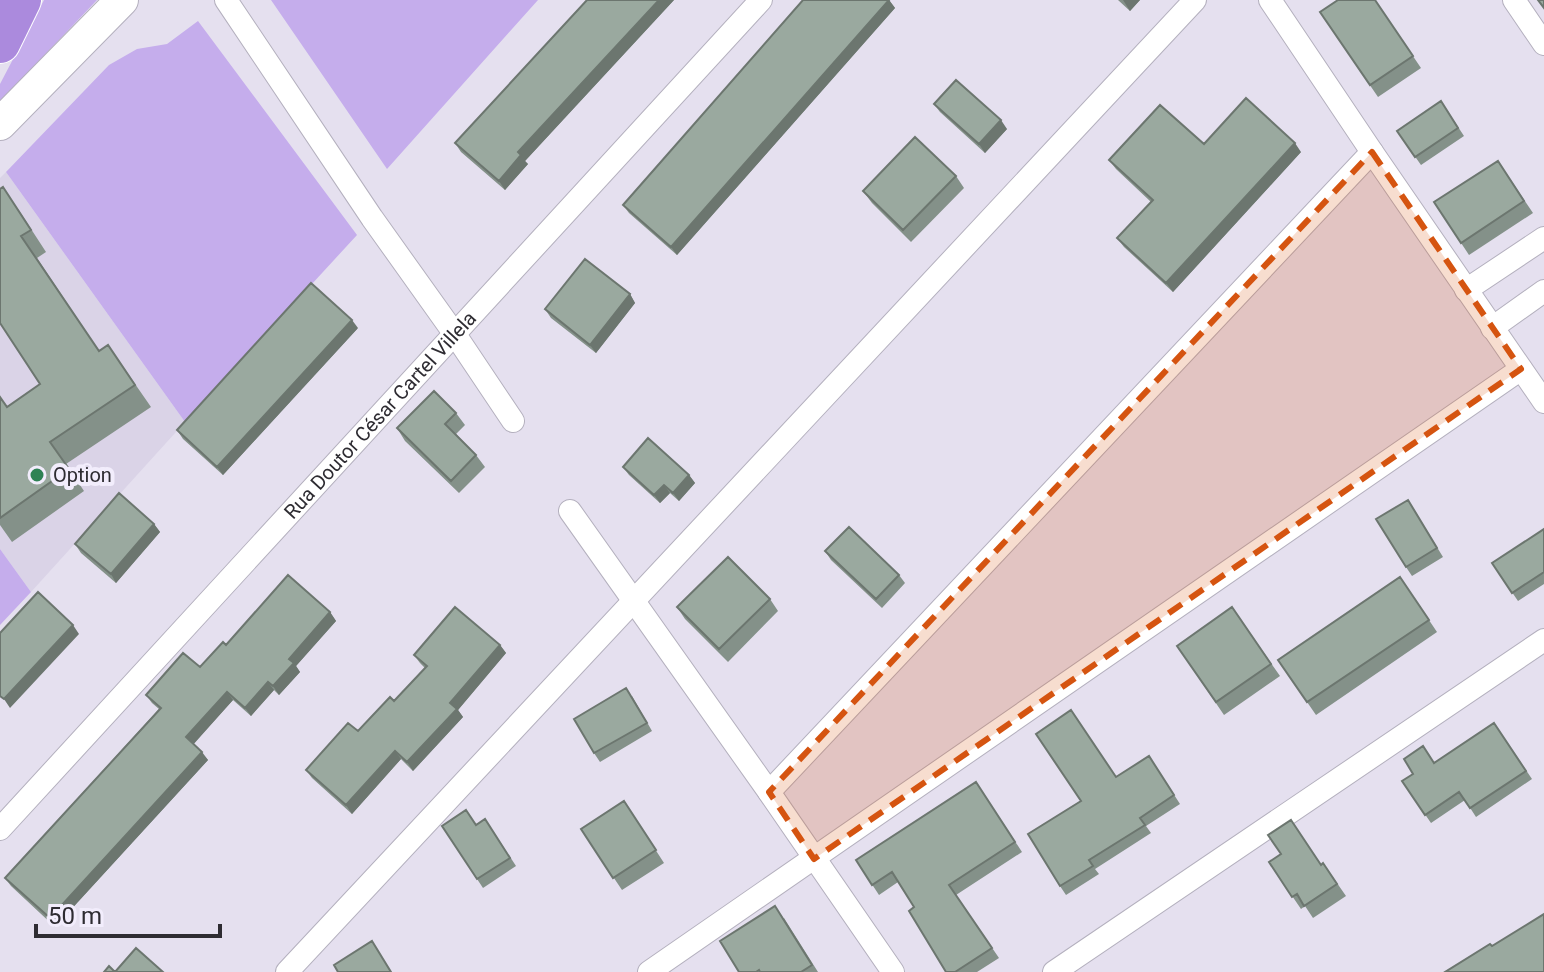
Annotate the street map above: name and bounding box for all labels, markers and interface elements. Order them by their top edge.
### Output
street label: Rua Doutor César Cartel Villela [279,306,481,524]
place label: Option [53,463,112,487]
marker: Option [28,466,46,484]
scale bar [36,888,220,938]
text: 50 m [48,902,102,930]

